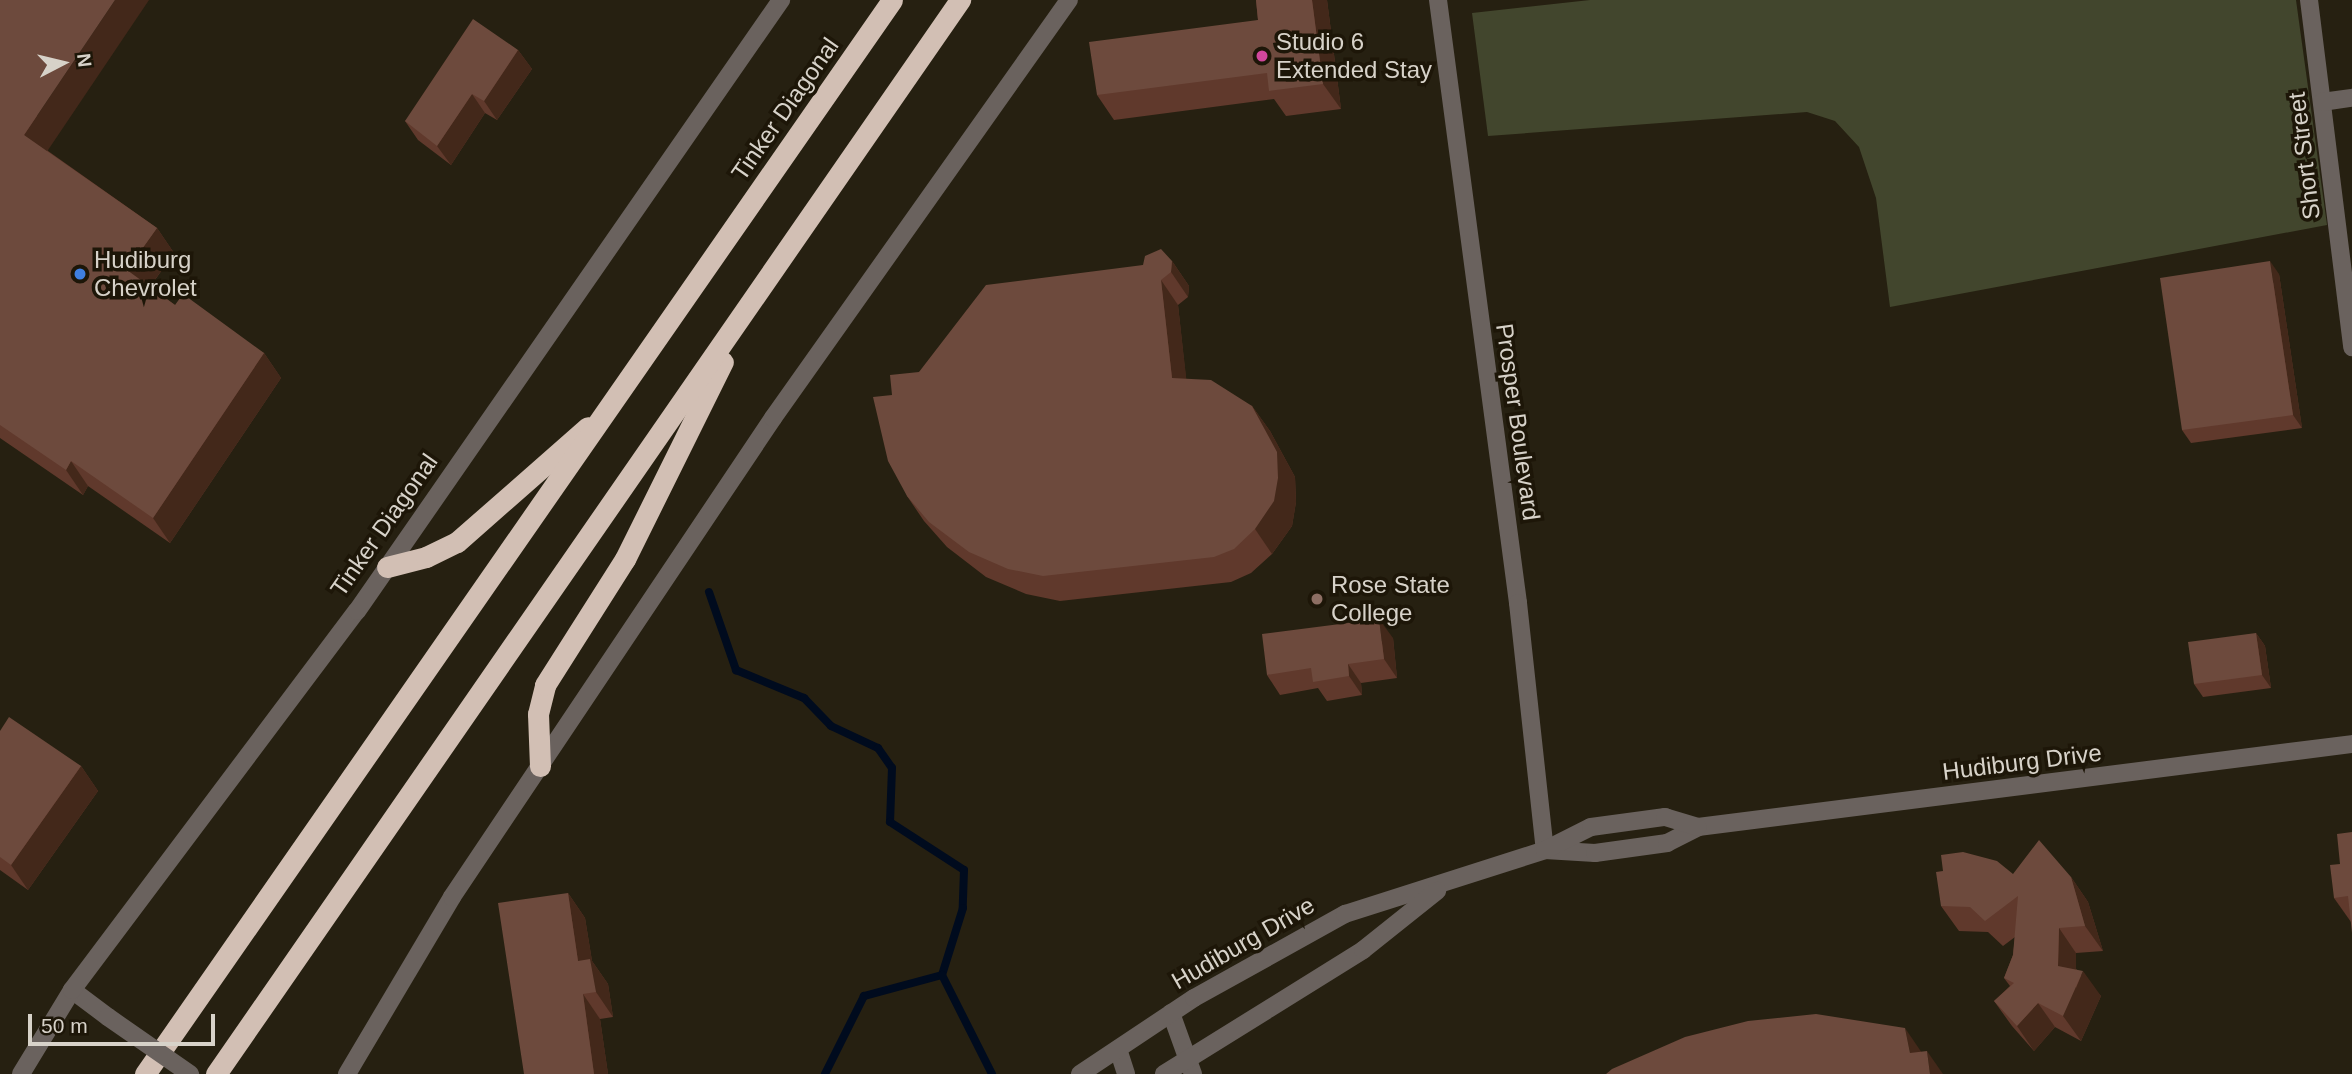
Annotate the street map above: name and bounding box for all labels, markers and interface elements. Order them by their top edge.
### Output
north arrow [28,28,98,98]
place label: Studio 6 Extended Stay [1276,28,1432,84]
street label: Tinker Diagonal [725,32,845,186]
marker: Studio 6 Extended Stay [1254,48,1270,64]
text: N [73,52,96,68]
street label: Short Street [2282,91,2326,221]
place label: Hudiburg Chevrolet [94,246,197,302]
marker: Hudiburg Chevrolet [72,266,88,282]
street label: Prosper Boulevard [1490,322,1546,522]
street label: Tinker Diagonal [324,448,444,602]
place label: Rose State College [1331,571,1450,627]
marker: Rose State College [1309,591,1325,607]
street label: Hudiburg Drive [1941,738,2103,786]
street label: Hudiburg Drive [1166,891,1320,995]
scale bar [32,1000,219,1044]
text: 50 m [41,1014,88,1037]

